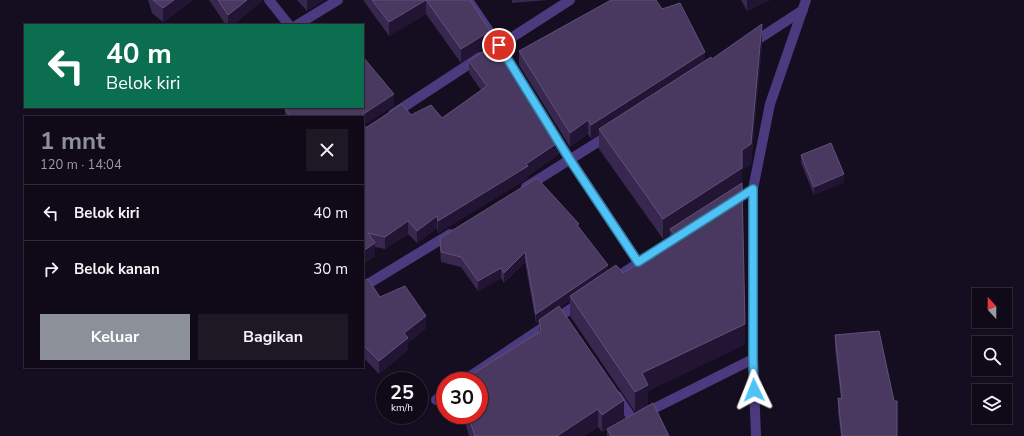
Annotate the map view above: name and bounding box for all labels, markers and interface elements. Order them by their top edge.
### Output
pin [482,28,516,62]
icon: arrive [488,34,510,56]
text: 40 m [106,35,172,73]
icon: left [40,40,92,92]
text: Belok kiri [106,71,180,95]
text: 1 mnt [40,125,105,157]
button: close [306,129,348,171]
text: 120 m · 14:04 [40,156,122,174]
icon: left [40,202,62,224]
text: Belok kiri [74,203,139,223]
text: 40 m [313,203,348,223]
icon: right [40,258,62,280]
text: Belok kanan [74,259,160,279]
text: 30 m [313,259,348,279]
north arrow [972,288,1012,328]
map controls [972,288,1012,424]
button: Keluar [40,314,190,360]
button: Bagikan [198,314,348,360]
button: search [972,336,1012,376]
position arrow [733,369,775,411]
speed limit sign: 30 [436,372,488,424]
text: 25 [390,379,414,406]
button: layers [972,384,1012,424]
text: km/h [391,401,413,415]

